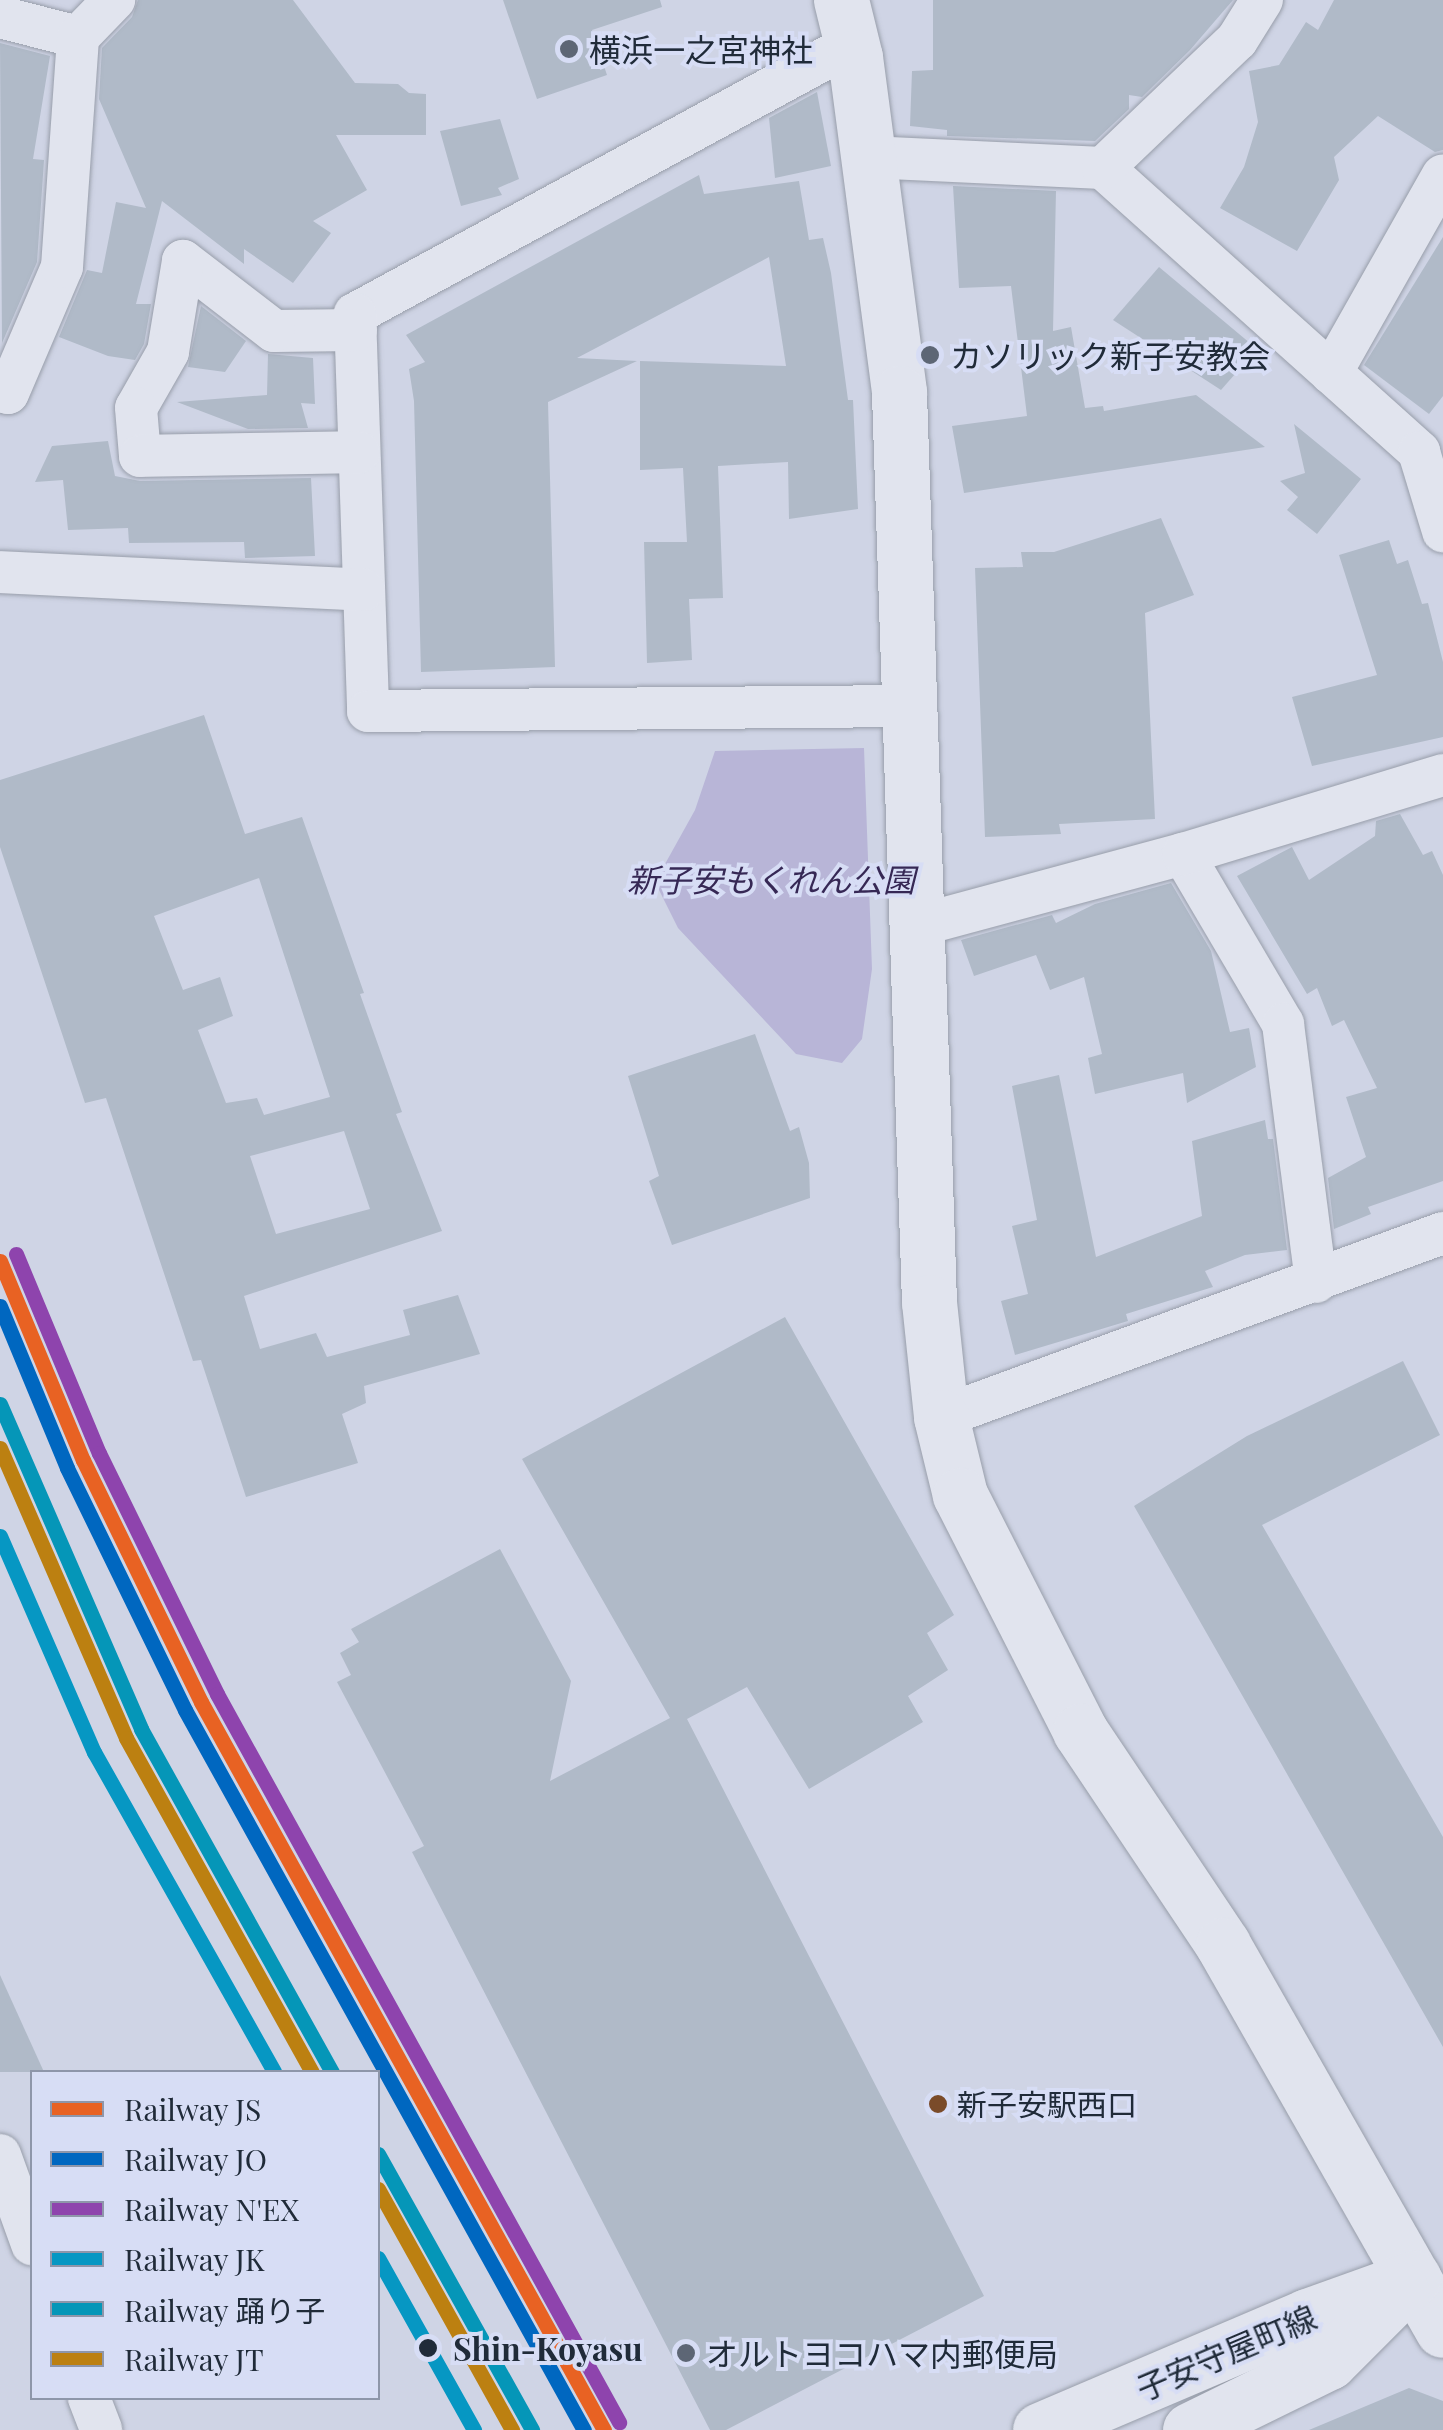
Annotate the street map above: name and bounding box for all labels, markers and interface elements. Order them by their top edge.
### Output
place label: 横浜一之宮神社 [589,30,813,68]
marker: 横浜一之宮神社 [558,38,580,60]
place label: カソリック新子安教会 [950,336,1270,374]
marker: カソリック新子安教会 [919,344,941,366]
park label: 新子安もくれん公園 [627,860,915,898]
legend [30,2070,380,2400]
place label: 新子安駅西口 [957,2086,1137,2122]
text: Railway JS [124,2089,261,2129]
marker: 新子安駅西口 [928,2094,948,2114]
text: Railway JO [124,2139,267,2179]
text: Railway N'EX [124,2189,299,2229]
text: Railway JK [124,2239,265,2279]
text: Railway 踊り子 [124,2290,325,2330]
street label: 子安守屋町線 [1130,2297,1322,2407]
place label: Shin-Koyasu [453,2329,643,2367]
marker: Shin-Koyasu [412,2332,444,2364]
place label: オルトヨコハマ内郵便局 [706,2334,1058,2372]
text: Railway JT [124,2339,264,2379]
marker: オルトヨコハマ内郵便局 [675,2342,697,2364]

